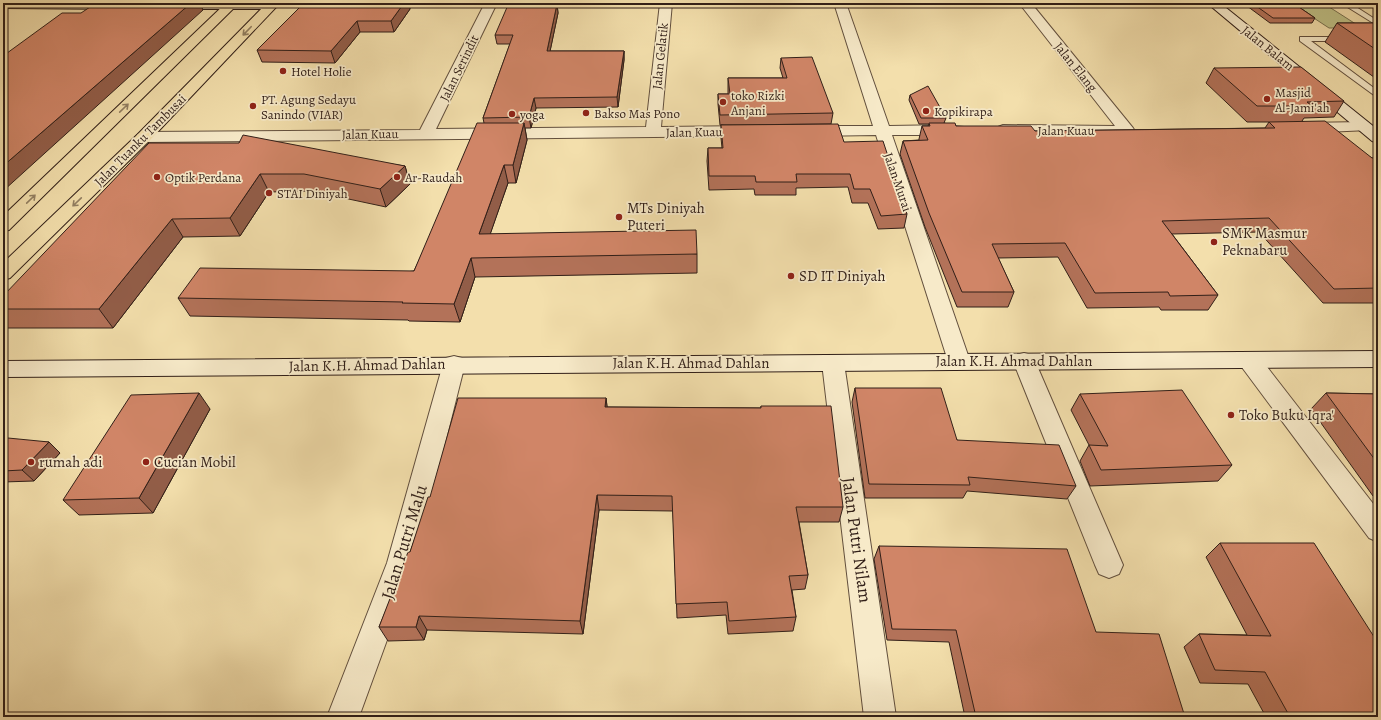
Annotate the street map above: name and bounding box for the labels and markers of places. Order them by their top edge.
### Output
place label: Hotel Holie [291,63,352,80]
marker: Hotel Holie [278,66,288,76]
place label: Masjid Al-Jami'ah [1274,84,1330,116]
place label: toko Rizki Anjani [730,87,785,119]
place label: PT. Agung Sedayu Sanindo (VIAR) [261,91,356,123]
marker: Masjid Al-Jami'ah [1262,94,1272,104]
marker: toko Rizki Anjani [718,97,728,107]
marker: PT. Agung Sedayu Sanindo (VIAR) [248,101,258,111]
place label: Kopikirapa [934,103,993,120]
place label: Bakso Mas Pono [594,105,680,122]
place label: yoga [519,106,544,123]
marker: Kopikirapa [921,106,931,116]
marker: Bakso Mas Pono [581,108,591,118]
marker: yoga [507,109,517,119]
place label: Optik Perdana [165,169,241,186]
place label: Ar-Raudah [404,169,462,186]
marker: Optik Perdana [152,172,162,182]
marker: Ar-Raudah [392,172,402,182]
place label: STAI Diniyah [277,185,348,202]
marker: STAI Diniyah [264,188,274,198]
place label: MTs Diniyah Puteri [627,198,705,235]
marker: MTs Diniyah Puteri [614,212,624,222]
place label: SMK Masmur Peknabaru [1222,223,1307,260]
marker: SMK Masmur Peknabaru [1209,237,1219,247]
place label: SD IT Diniyah [799,266,885,286]
marker: SD IT Diniyah [786,271,796,281]
place label: Toko Buku Iqra' [1239,405,1334,425]
marker: Toko Buku Iqra' [1226,410,1236,420]
place label: rumah adi [39,452,103,472]
place label: Cucian Mobil [154,452,236,472]
marker: rumah adi [26,457,36,467]
marker: Cucian Mobil [141,457,151,467]

